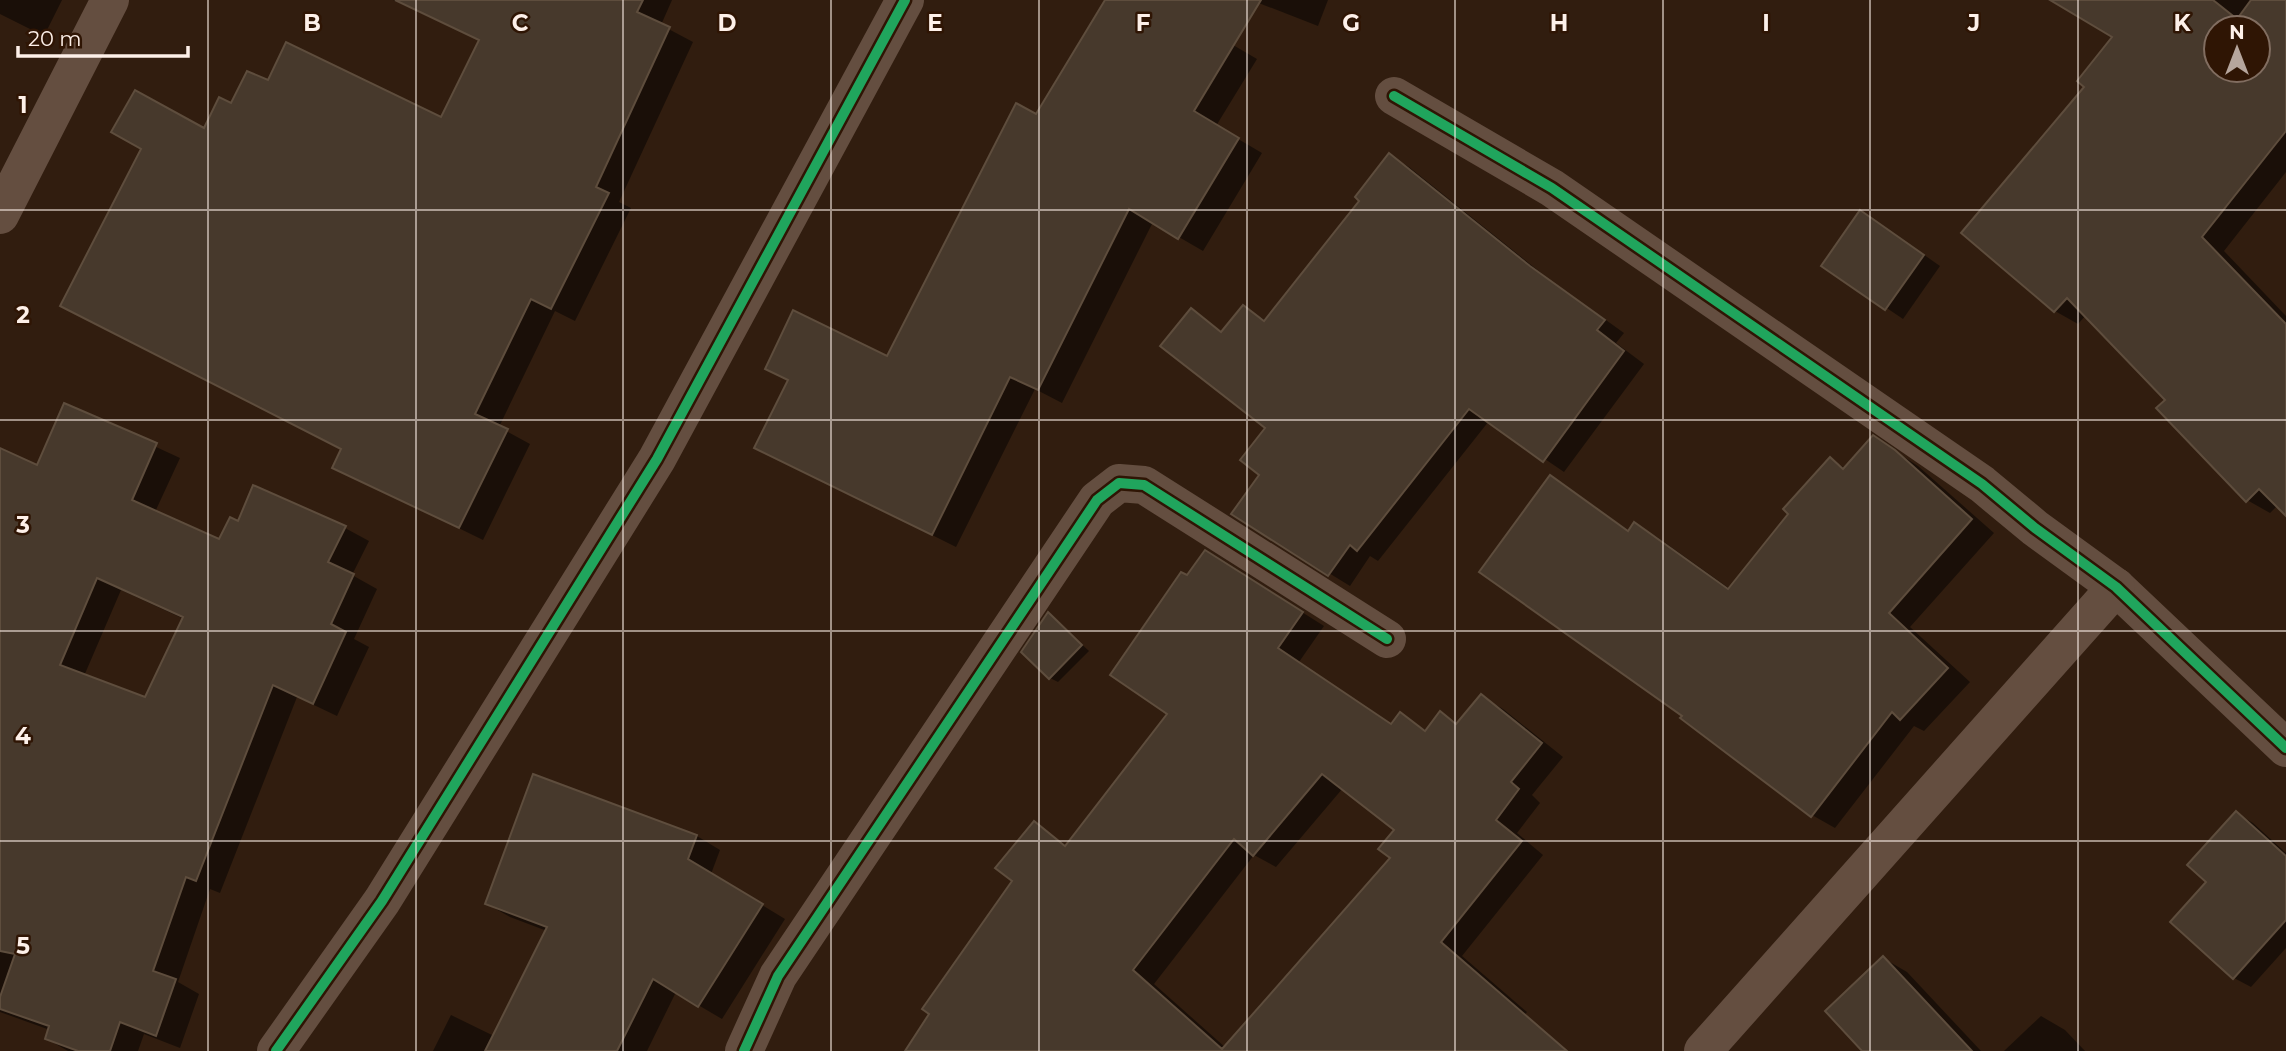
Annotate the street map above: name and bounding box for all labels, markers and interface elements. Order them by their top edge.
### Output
text: B [303,9,321,37]
text: C [512,9,529,37]
text: D [718,9,737,37]
text: E [927,9,943,37]
text: F [1136,9,1151,37]
text: G [1342,9,1360,37]
text: H [1550,9,1568,37]
text: I [1762,9,1770,37]
text: J [1967,9,1980,37]
text: K [2173,9,2191,37]
scale bar [18,14,187,58]
north arrow [2202,14,2272,84]
text: N [2229,21,2245,44]
text: 20 m [28,26,82,51]
text: 1 [18,91,28,119]
text: 2 [16,301,30,329]
text: 3 [15,511,30,539]
text: 4 [15,722,31,750]
text: 5 [16,932,30,960]

